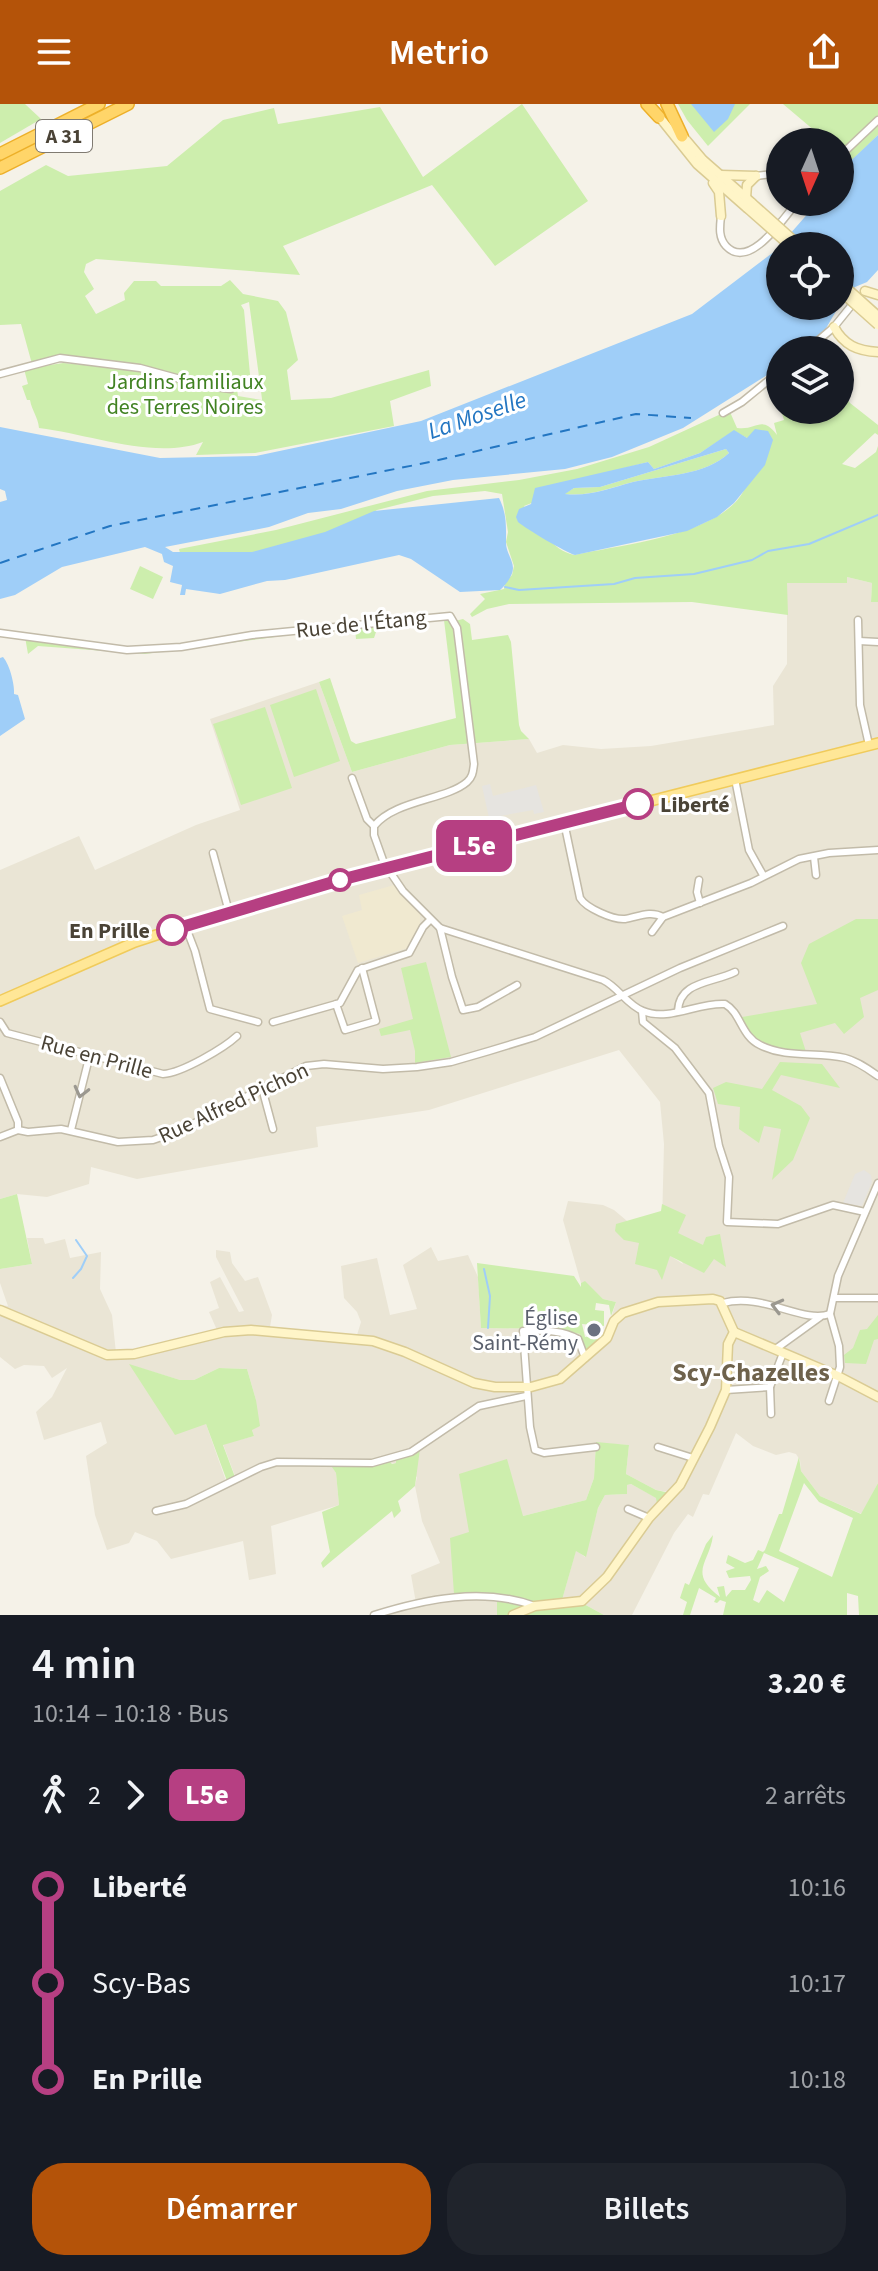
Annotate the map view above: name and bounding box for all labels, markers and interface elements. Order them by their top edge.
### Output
text: Metrio [389,27,489,78]
icon: menu [32,30,76,74]
icon: share [802,30,846,74]
road number: A 31 [36,120,92,152]
north arrow [766,128,854,216]
map controls [766,128,854,424]
button: locate [766,232,854,320]
button: layers [766,336,854,424]
park label: Jardins familiaux des Terres Noires [107,366,264,423]
water label: La Moselle [423,382,531,449]
street label: Rue de l'Étang [294,601,428,647]
marker: Liberté [623,789,653,819]
place label: Liberté [660,789,730,821]
line badge: L5e [428,820,520,872]
text: L5e [452,826,496,866]
unlabelled marker [329,869,351,891]
place label: En Prille [69,915,150,947]
marker: En Prille [157,915,187,945]
street label: Rue en Prille [37,1027,156,1087]
street label: Rue Alfred Pichon [153,1054,314,1152]
one-way arrow [73,1085,90,1098]
one-way arrow [771,1298,785,1315]
place label: Église Saint-Rémy [472,1302,579,1359]
marker: Église Saint-Rémy [585,1321,603,1339]
district label: Scy-Chazelles [672,1354,830,1391]
text: 4 min [32,1633,137,1696]
text: 3.20 € [768,1662,846,1705]
text: 10:14 – 10:18 · Bus [32,1695,228,1732]
icon: walk [32,1773,76,1817]
icon: forward [113,1773,157,1817]
text: L5e [185,1775,229,1815]
text: 2 [88,1777,101,1814]
text: 2 arrêts [765,1777,846,1814]
text: Liberté [92,1866,187,1909]
text: 10:16 [788,1869,846,1906]
text: Scy-Bas [92,1962,191,2005]
text: 10:17 [788,1965,846,2002]
text: En Prille [92,2058,202,2101]
text: 10:18 [788,2061,846,2098]
button: Démarrer [32,2163,431,2255]
button: Billets [447,2163,846,2255]

